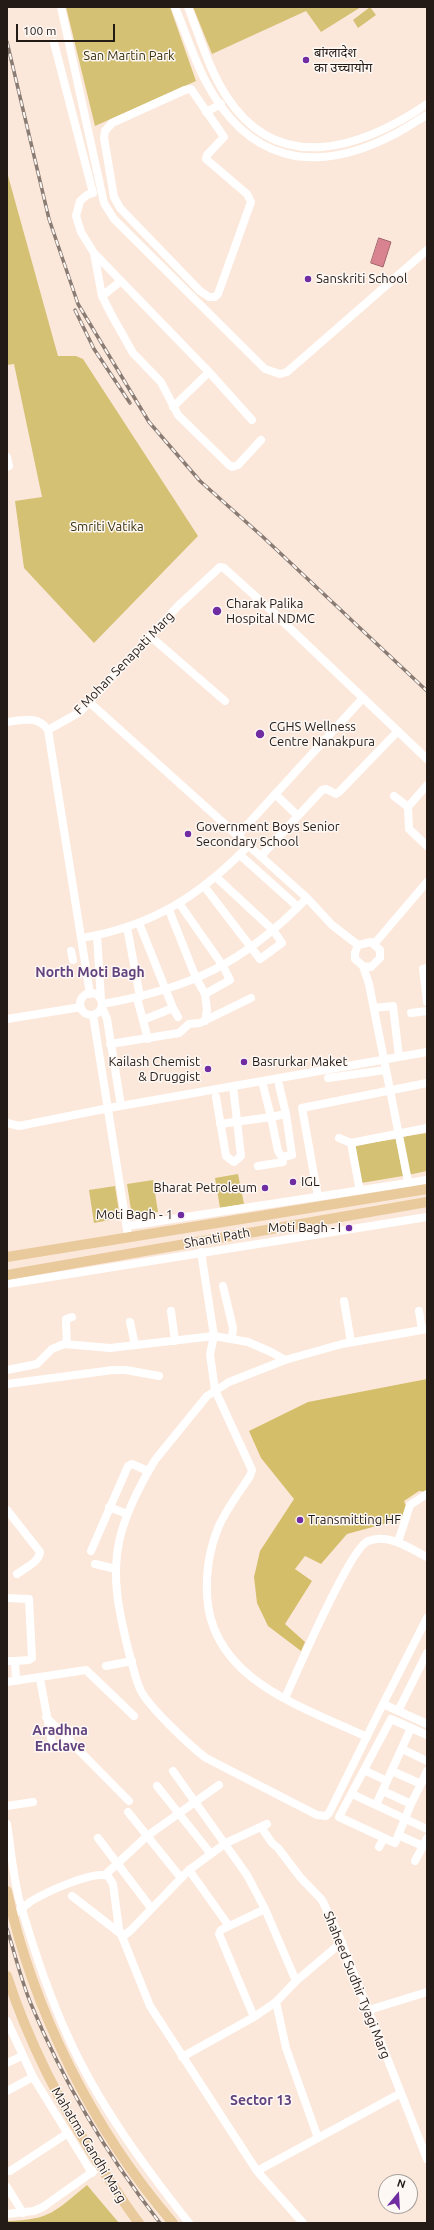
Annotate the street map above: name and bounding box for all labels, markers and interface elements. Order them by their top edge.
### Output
scale bar [18,16,117,42]
text: 100 m [23,24,56,37]
place label: बांग्लादेश का उच्चायोग [314,45,372,76]
park label: San Martin Park [83,48,175,64]
marker: बांग्लादेश का उच्चायोग [301,55,311,65]
place label: Sanskriti School [316,271,407,287]
marker: Sanskriti School [303,274,313,284]
park label: Smriti Vatika [70,519,144,535]
place label: Charak Palika Hospital NDMC [226,596,315,627]
marker: Charak Palika Hospital NDMC [211,605,223,617]
street label: F Mohan Senapati Marg [71,608,177,718]
place label: CGHS Wellness Centre Nanakpura [269,719,375,750]
marker: CGHS Wellness Centre Nanakpura [254,728,266,740]
place label: Government Boys Senior Secondary School [196,819,340,850]
marker: Government Boys Senior Secondary School [183,829,193,839]
district label: North Moti Bagh [35,964,145,980]
place label: Kailash Chemist & Druggist [108,1054,200,1085]
place label: Basrurkar Maket [252,1054,348,1070]
marker: Basrurkar Maket [239,1057,249,1067]
marker: Kailash Chemist & Druggist [203,1064,213,1074]
place label: IGL [301,1174,320,1190]
marker: IGL [288,1177,298,1187]
place label: Bharat Petroleum [153,1180,257,1196]
marker: Bharat Petroleum [260,1183,270,1193]
place label: Moti Bagh - 1 [96,1207,173,1223]
marker: Moti Bagh - 1 [176,1210,186,1220]
place label: Moti Bagh - I [268,1220,341,1236]
marker: Moti Bagh - I [344,1223,354,1233]
street label: Shanti Path [183,1225,251,1251]
place label: Transmitting HF [308,1512,401,1528]
marker: Transmitting HF [295,1515,305,1525]
district label: Aradhna Enclave [32,1722,88,1754]
street label: Shaheed Sudhir Tyagi Marg [320,1909,394,2061]
street label: Mahatma Gandhi Marg [48,2084,130,2206]
district label: Sector 13 [230,2092,292,2108]
north arrow [378,2174,418,2214]
text: N [396,2177,407,2191]

